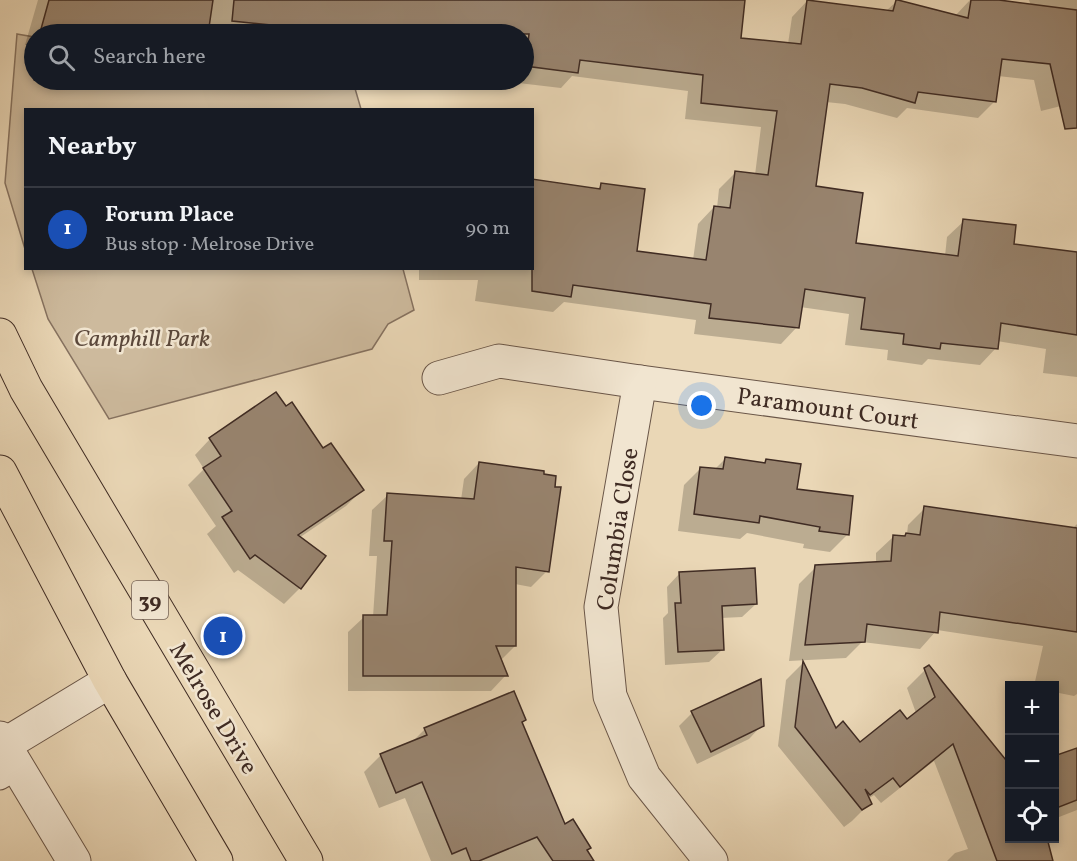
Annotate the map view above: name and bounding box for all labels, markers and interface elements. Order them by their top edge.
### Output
search box [24,24,534,90]
icon: search [45,41,78,74]
text: Search here [93,42,206,73]
text: Nearby [48,129,137,165]
text: Forum Place [105,200,234,231]
text: 1 [63,215,72,243]
text: 90 m [466,215,510,243]
text: Bus stop · Melrose Drive [105,231,314,259]
park label: Camphill Park [74,323,210,357]
street label: Paramount Court [735,380,921,440]
your location [687,391,716,420]
street label: Columbia Close [589,445,649,613]
road number: 39 [132,581,168,619]
pin: 1 [204,614,242,658]
street label: Melrose Drive [160,637,265,781]
map controls [1005,681,1059,843]
button: + [1005,681,1059,735]
button: − [1005,735,1059,789]
button: locate [1005,789,1059,843]

